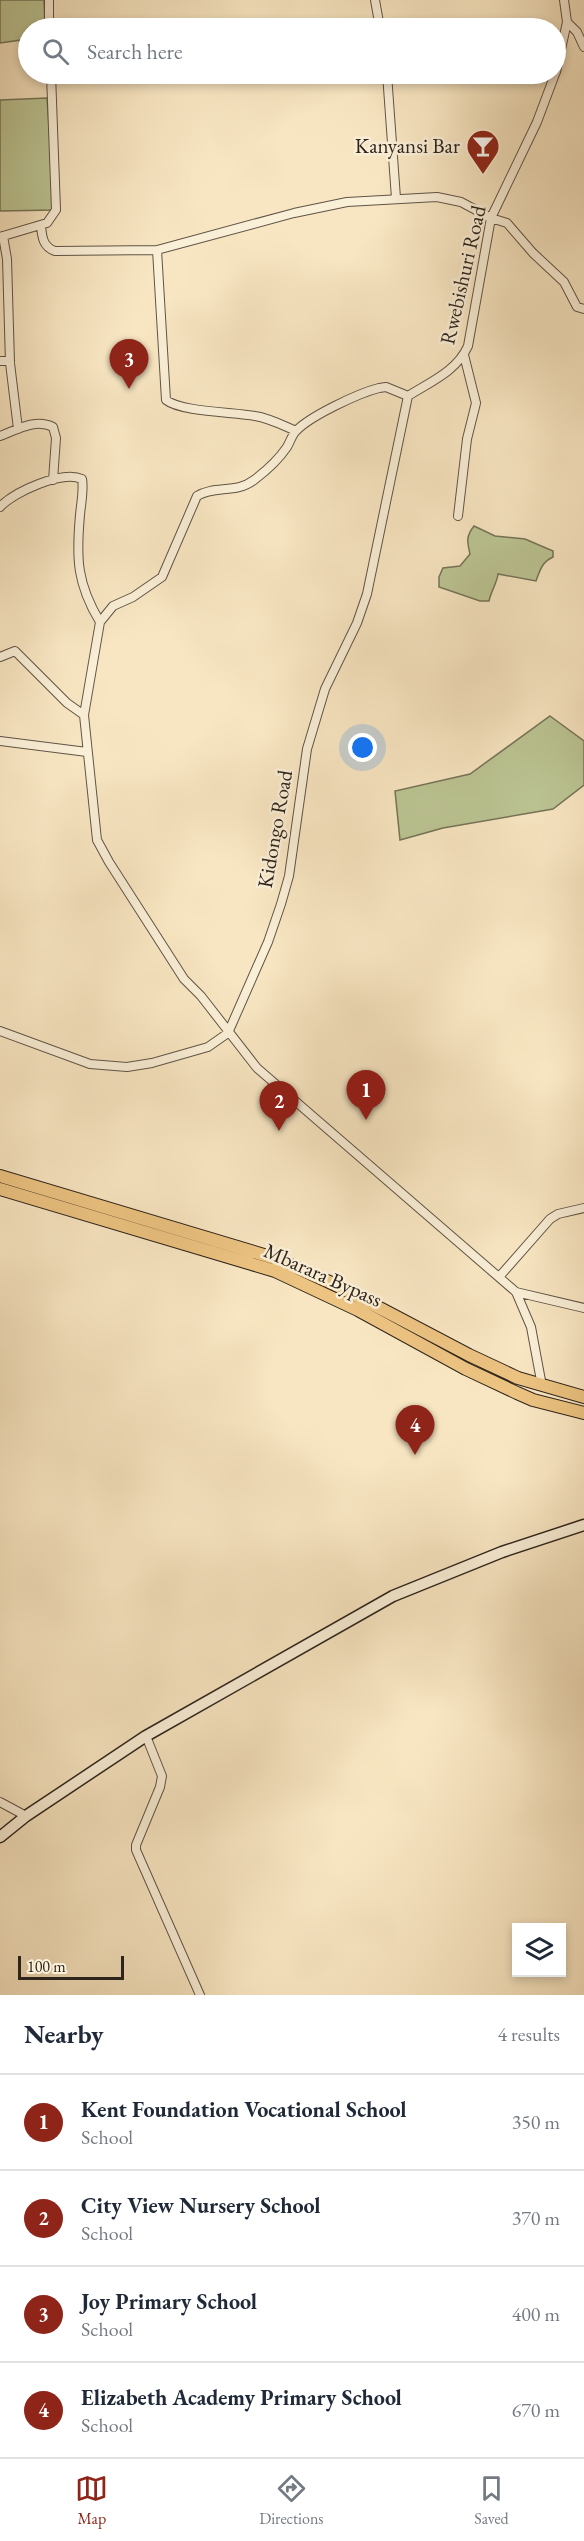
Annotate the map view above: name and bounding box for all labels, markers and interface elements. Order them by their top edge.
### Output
search box [18,18,566,84]
icon: search [39,35,72,68]
text: Search here [87,37,182,66]
bar icon: Kanyansi Bar [465,128,501,175]
place label: Kanyansi Bar [355,132,460,159]
street label: Rwebishuri Road [433,202,492,347]
pin: 3 [110,340,148,389]
your location [348,733,377,762]
street label: Kidongo Road [251,767,298,890]
pin: 1 [346,1070,386,1120]
pin: 2 [260,1082,298,1131]
street label: Mbarara Bypass [260,1236,387,1313]
pin: 4 [396,1406,434,1455]
map controls [512,1923,566,1977]
button: layers [512,1923,566,1977]
scale bar [18,1953,124,1980]
text: 100 m [27,1956,66,1977]
text: Nearby [24,2017,104,2051]
text: 4 results [497,2021,560,2047]
text: Kent Foundation Vocational School [81,2095,406,2124]
text: 1 [38,2109,49,2135]
text: 350 m [512,2109,560,2135]
text: School [81,2124,133,2150]
text: City View Nursery School [81,2191,321,2220]
text: 2 [38,2205,49,2231]
text: 370 m [512,2205,560,2231]
text: School [81,2220,133,2246]
text: Joy Primary School [81,2287,257,2316]
text: 3 [38,2301,49,2327]
text: 400 m [512,2301,560,2327]
text: School [81,2316,133,2342]
text: Elizabeth Academy Primary School [81,2383,402,2412]
text: 4 [38,2397,49,2423]
text: 670 m [512,2397,560,2423]
text: School [81,2412,133,2438]
tab: Map [75,2472,108,2529]
tab: Directions [259,2472,324,2529]
tab: Saved [474,2472,509,2529]

